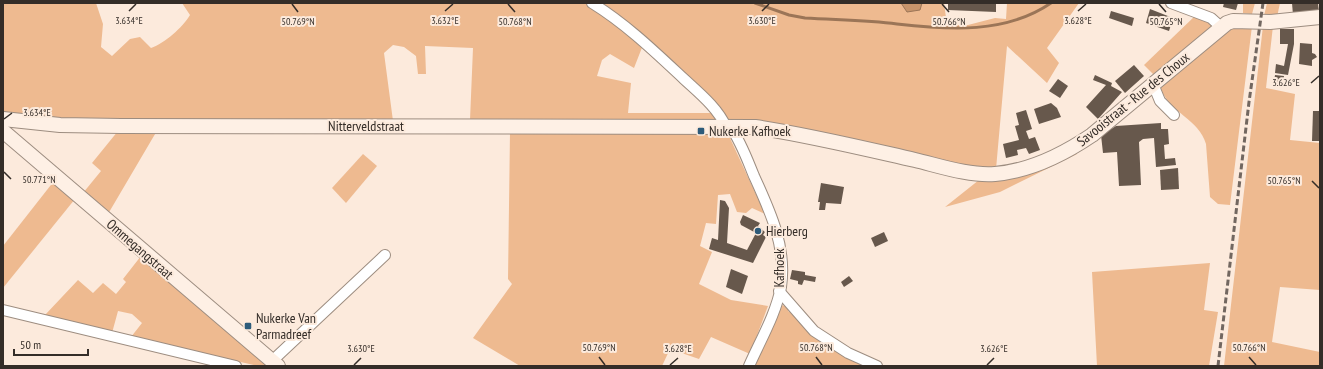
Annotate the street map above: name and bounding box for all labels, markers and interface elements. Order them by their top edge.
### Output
text: 3.634°E [115,14,143,27]
text: 3.632°E [431,14,459,27]
text: 3.630°E [748,14,776,27]
text: 3.628°E [1064,14,1092,27]
text: 50.769°N [281,15,315,28]
text: 50.768°N [498,15,532,28]
text: 50.766°N [932,15,966,28]
text: 50.765°N [1149,15,1183,28]
street label: Savooistraat - Rue des Choux [1073,48,1193,150]
text: 3.626°E [1272,76,1300,89]
text: 3.634°E [23,106,51,119]
street label: Nitterveldstraat [328,117,404,135]
place label: Nukerke Kafhoek [709,122,791,140]
marker: Nukerke Kafhoek [696,126,706,136]
text: 50.771°N [22,173,56,186]
text: 50.765°N [1267,174,1301,187]
street label: Ommegangstraat [103,215,177,283]
place label: Hierberg [766,222,808,240]
marker: Hierberg [753,226,763,236]
street label: Kafhoek [770,248,788,288]
place label: Nukerke Van Parmadreef [256,309,316,343]
marker: Nukerke Van Parmadreef [243,321,253,331]
scale bar [14,331,88,357]
text: 50 m [20,337,41,352]
text: 50.769°N [582,341,616,354]
text: 50.768°N [799,341,833,354]
text: 50.766°N [1232,341,1266,354]
text: 3.630°E [347,342,375,355]
text: 3.628°E [664,342,692,355]
text: 3.626°E [980,342,1008,355]

